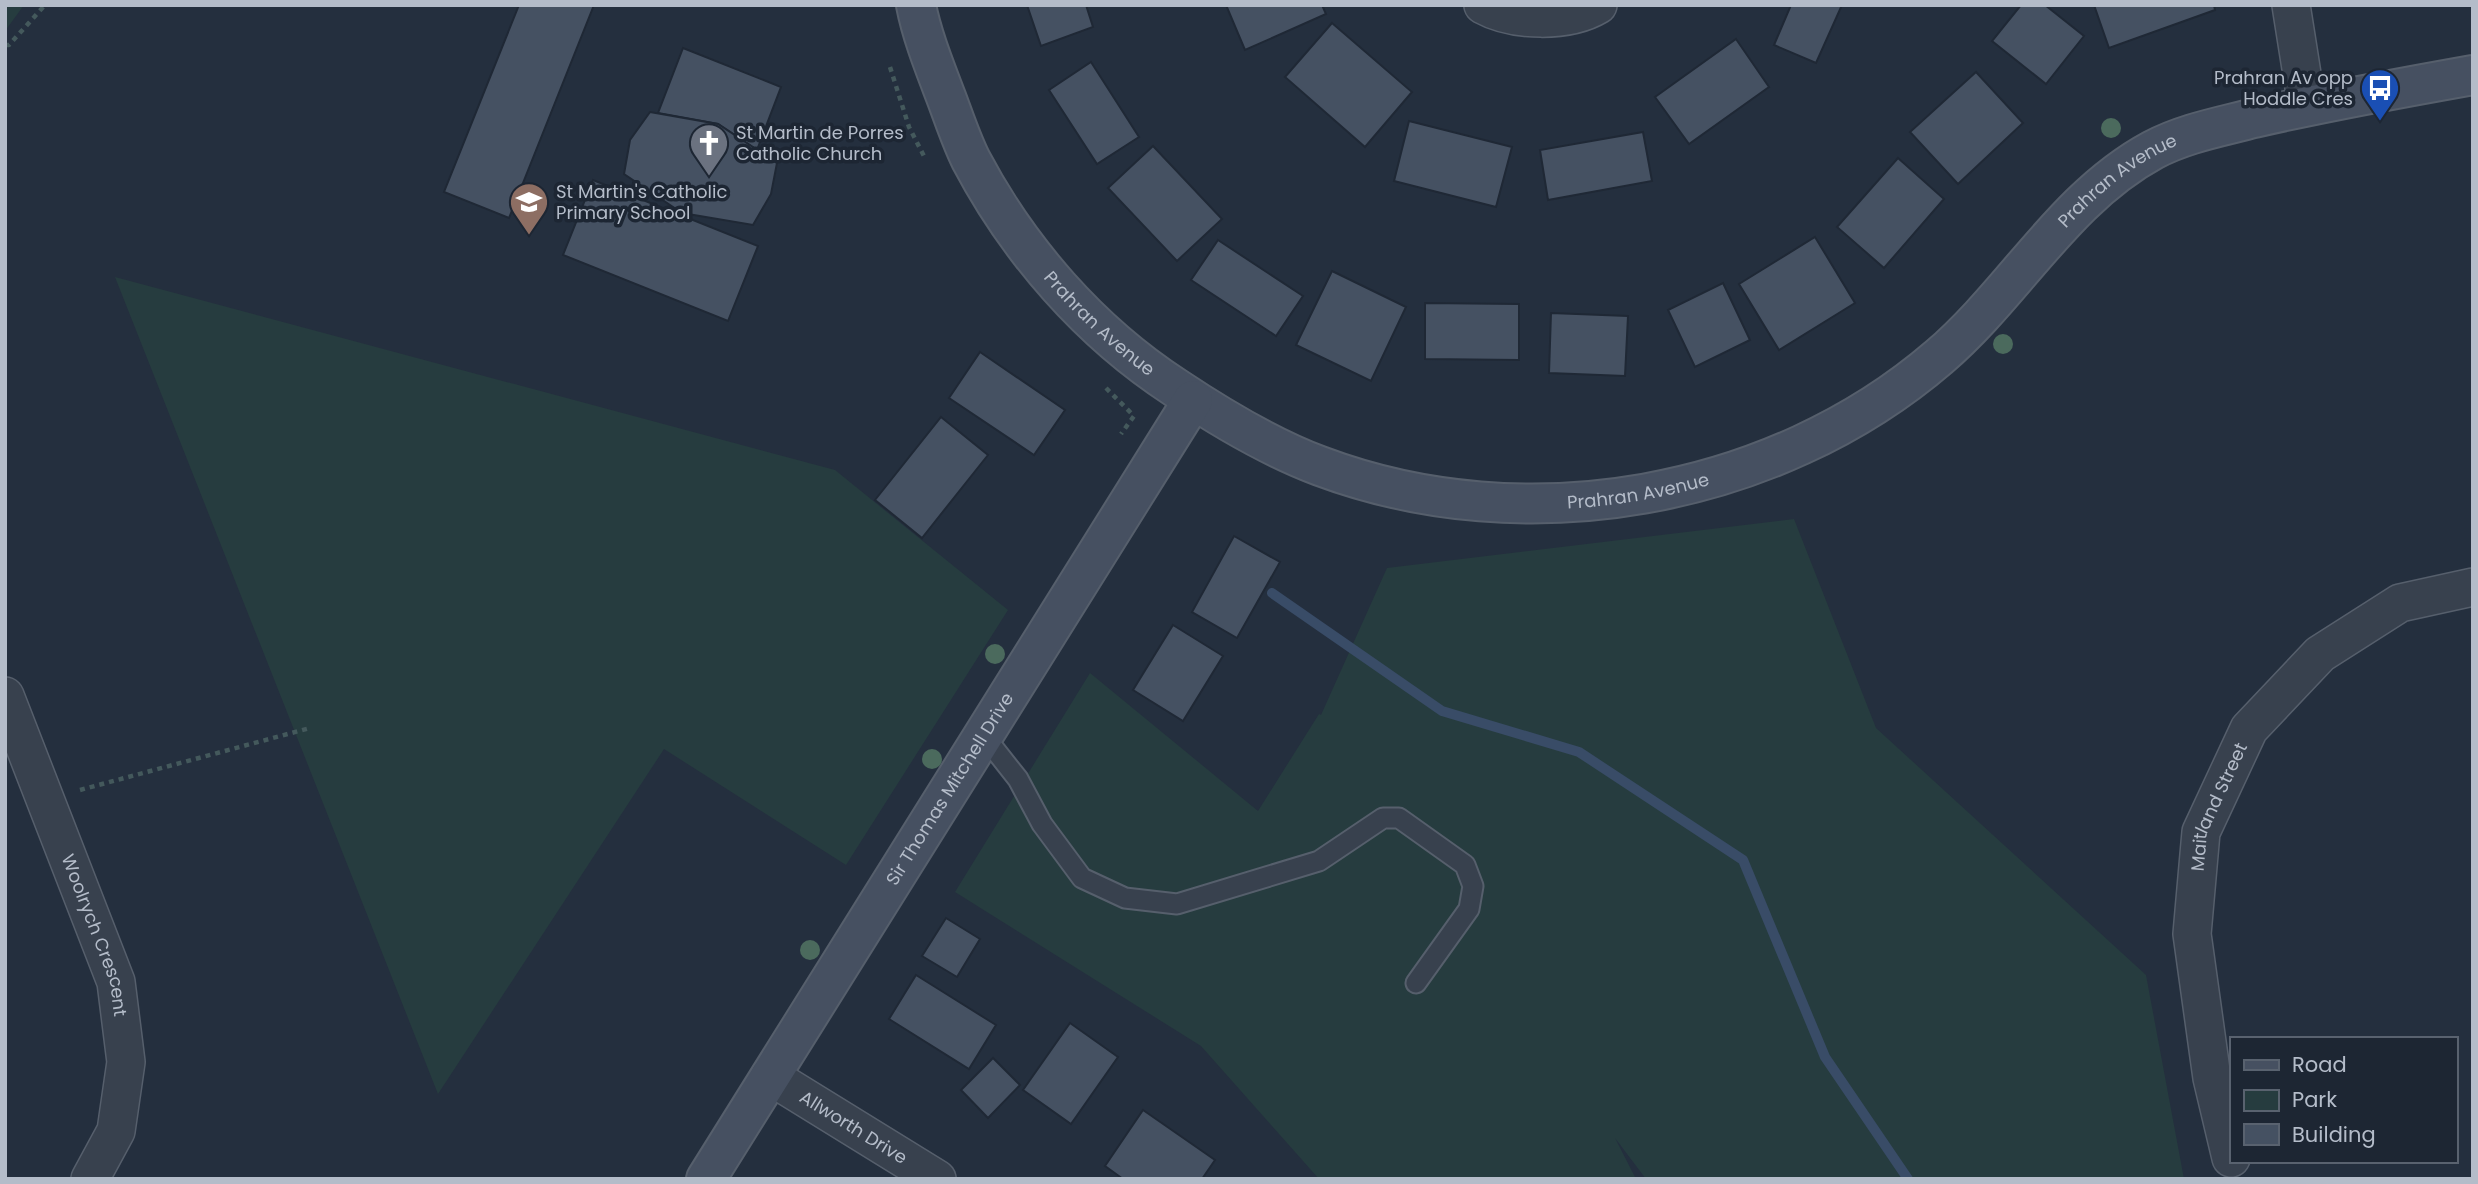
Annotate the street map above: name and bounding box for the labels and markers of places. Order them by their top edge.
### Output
place label: Prahran Av opp Hoddle Cres [2214,65,2353,111]
bus stop icon: Prahran Av opp Hoddle Cres [2359,67,2401,122]
place label: St Martin de Porres Catholic Church [736,120,904,166]
church icon: St Martin de Porres Catholic Church [688,122,730,177]
place label: St Martin's Catholic Primary School [556,179,727,225]
school or university icon: St Martin's Catholic Primary School [508,181,550,236]

